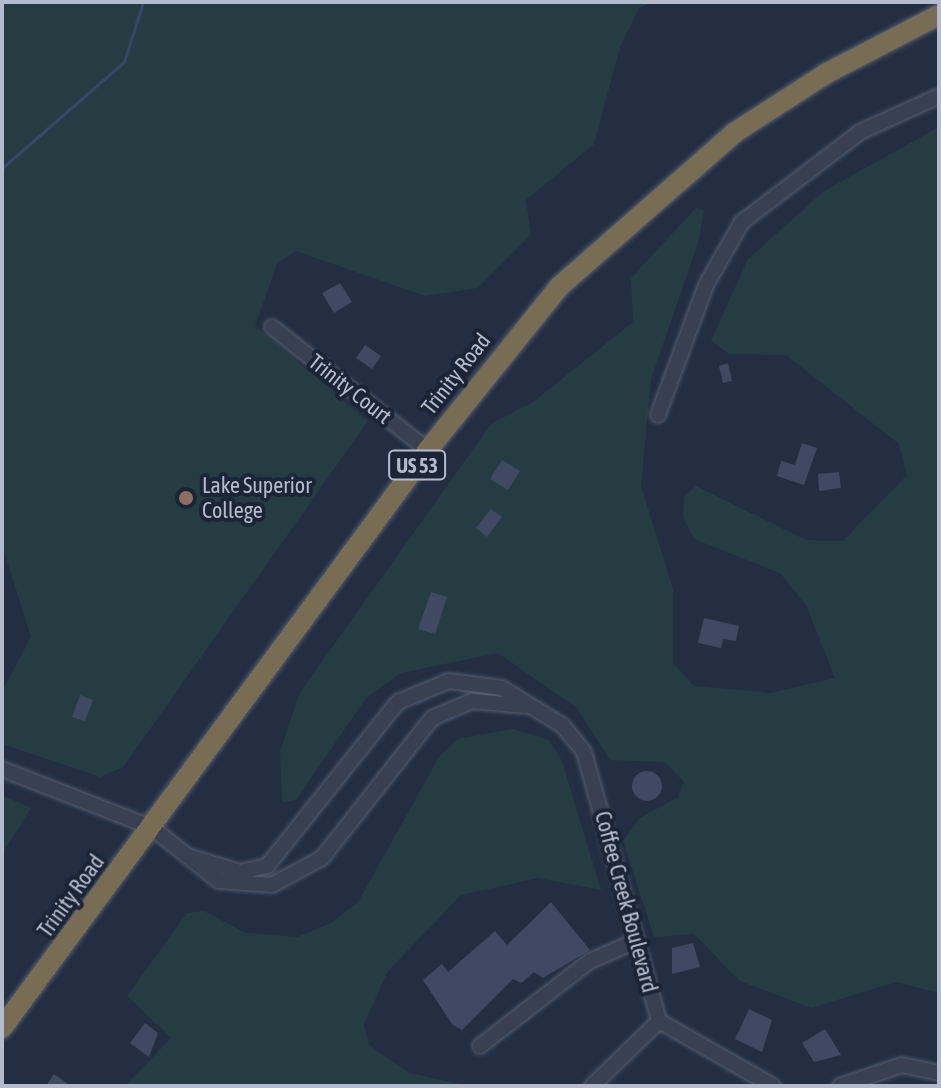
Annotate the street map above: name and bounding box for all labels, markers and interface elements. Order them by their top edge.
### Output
street label: Trinity Road [416,328,496,420]
street label: Trinity Court [303,349,397,429]
road number: US 53 [387,449,447,481]
place label: Lake Superior College [202,472,312,524]
marker: Lake Superior College [177,489,195,507]
street label: Coffee Creek Boulevard [589,808,663,996]
street label: Trinity Road [32,849,110,943]

